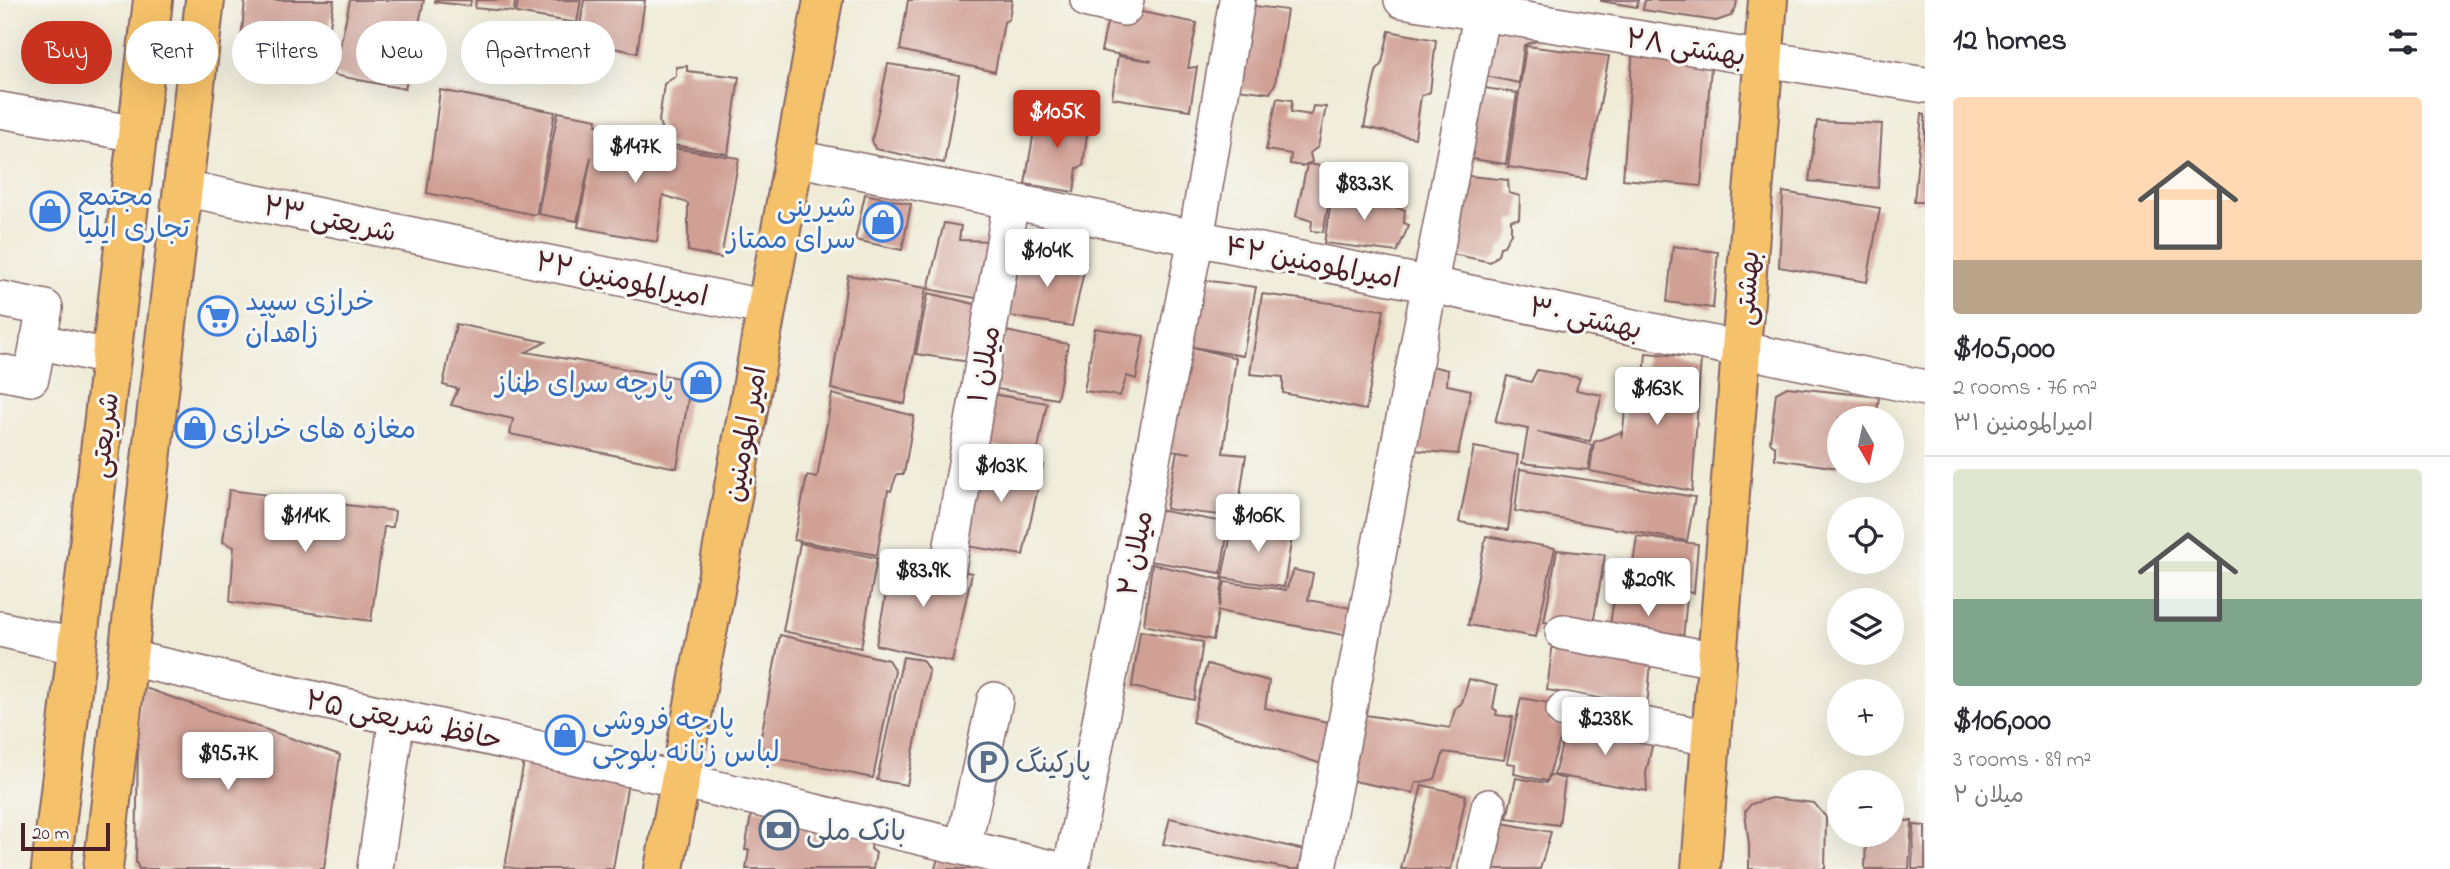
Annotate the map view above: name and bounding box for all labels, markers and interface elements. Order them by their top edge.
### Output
street label: بهشتی ۲۸ [1623,20,1748,79]
text: 12 homes [1953,20,2067,64]
chip: Buy [21,21,112,84]
chip: Rent [126,21,218,84]
chip: Filters [232,21,342,84]
chip: New [356,21,447,84]
chip: Apartment [461,21,615,84]
icon: filters [2384,23,2422,61]
pin: $105K [1008,90,1106,150]
text: $105K [1029,96,1085,129]
pin: $147K [586,125,684,185]
text: $147K [609,131,661,164]
icon: home [2125,142,2251,268]
pin: $83.3K [1307,162,1421,222]
text: $83.3K [1335,168,1393,201]
place label: مجتمع تجاری ایلیا [77,178,191,251]
street label: شریعتی ۲۳ [259,187,399,255]
place label: شیرینی سرای ممتاز [725,189,856,262]
shop icon: مجتمع تجاری ایلیا [29,190,71,232]
shop icon: شیرینی سرای ممتاز [862,201,904,243]
street label: امیرالمومنین ۴۲ [1221,227,1403,301]
pin: $104K [998,230,1096,289]
text: $104K [1021,235,1073,268]
street label: امیرالمومنین ۲۲ [531,243,711,320]
street label: بهشتی [1726,249,1773,327]
place label: خرازی سپید زاهدان [245,283,374,356]
street label: بهشتی ۳۰ [1525,288,1645,352]
supermarket icon: خرازی سپید زاهدان [197,295,239,337]
street label: میلان ۱ [960,323,1013,406]
text: $105,000 [1953,328,2055,372]
shop icon: پارچه سرای طناز [680,361,722,403]
street label: امیر المومنین [715,363,780,506]
place label: پارچه سرای طناز [494,365,674,406]
pin: $163K [1608,368,1706,427]
text: 2 rooms · 76 m² [1953,372,2097,405]
text: $163K [1631,373,1683,406]
street label: شریعتی [81,390,132,481]
north arrow [1827,406,1904,483]
map controls [1827,406,1904,847]
shop icon: مغازه های خرازی [174,407,216,449]
text: امیرالمومنین ۳۱ [1953,408,2093,441]
place label: مغازه های خرازی [222,411,416,452]
pin: $103K [952,444,1050,504]
text: $103K [975,450,1027,483]
pin: $114K [256,494,354,554]
pin: $106K [1209,494,1307,554]
button: locate [1827,497,1904,574]
text: $114K [280,500,330,533]
text: $106K [1232,500,1284,533]
street label: میلان ۲ [1109,507,1166,600]
icon: home [2125,514,2251,640]
pin: $83.9K [866,550,980,609]
text: $83.9K [896,555,950,588]
pin: $209K [1599,558,1697,618]
text: $209K [1621,564,1675,597]
button: layers [1827,588,1904,665]
button: + [1827,679,1904,756]
street label: حافظ شریعتی ۲۵ [301,682,505,763]
pin: $238K [1556,698,1654,757]
text: $106,000 [1953,700,2051,744]
place label: پارچه فروشی لباس زنانه بلوچی [592,702,780,775]
text: $238K [1578,703,1632,736]
shop icon: پارچه فروشی لباس زنانه بلوچی [544,714,586,756]
pin: $95.7K [171,732,285,792]
text: $95.7K [198,738,258,771]
parking icon: پارکینگ [967,741,1009,783]
text: 3 rooms · 89 m² [1953,744,2091,777]
place label: پارکینگ [1015,745,1091,786]
button: − [1827,770,1904,847]
text: میلان ۲ [1953,780,2024,813]
bank icon: بانک ملی [758,809,800,851]
place label: بانک ملی [806,813,906,854]
scale bar [21,820,110,852]
text: 20 m [32,821,69,848]

